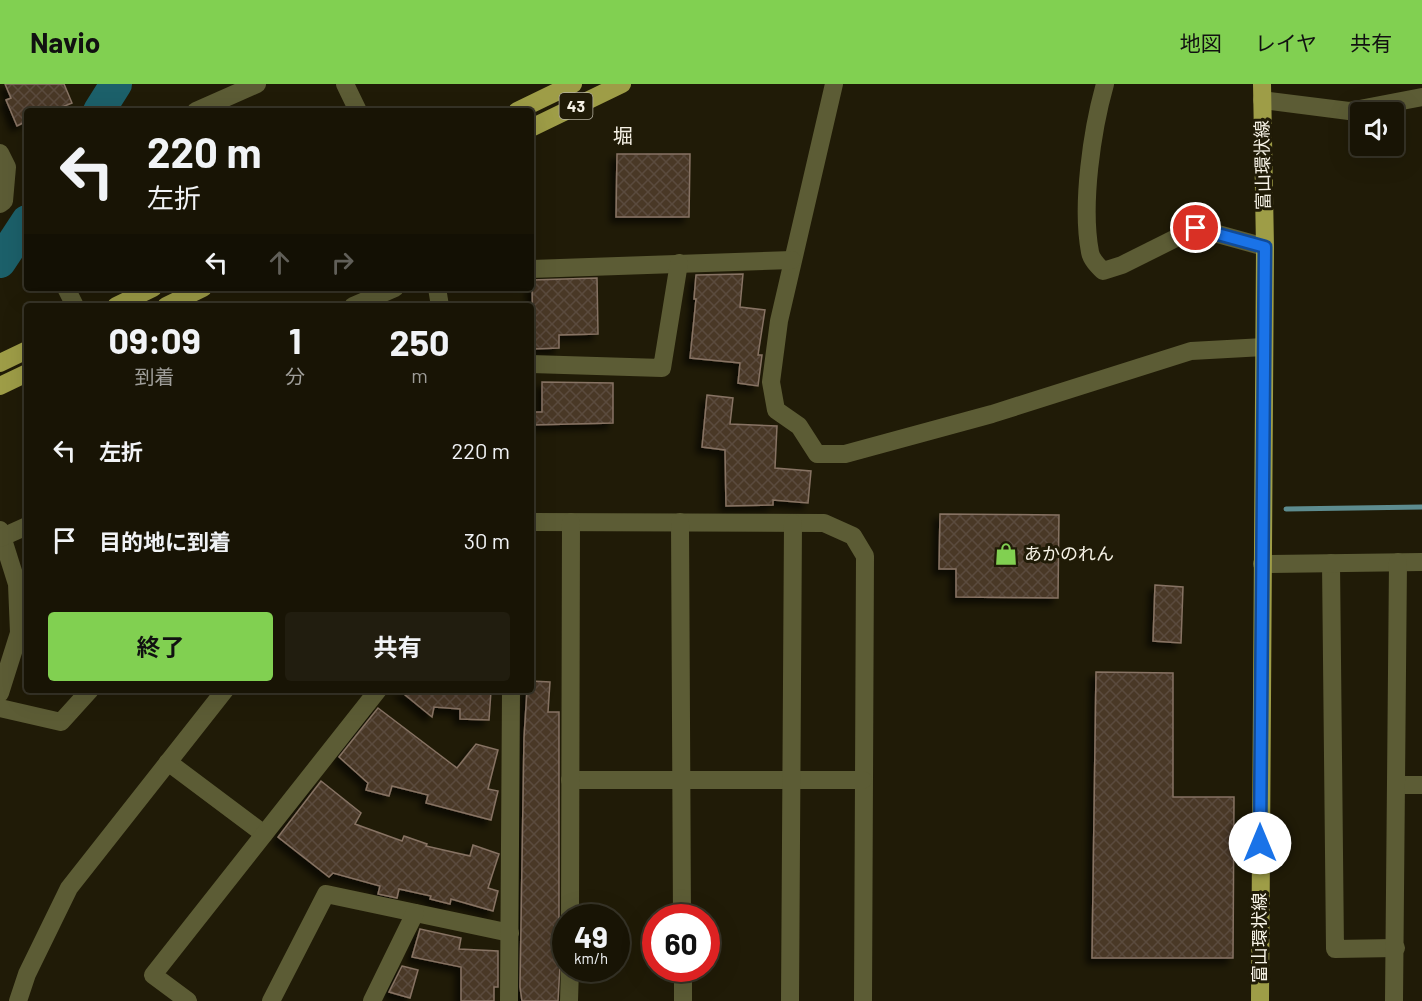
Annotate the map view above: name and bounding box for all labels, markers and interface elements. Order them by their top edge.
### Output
text: Navio [30,25,100,59]
text: 地図 [1180,30,1222,55]
text: レイヤ [1255,30,1317,55]
text: 共有 [1350,30,1392,55]
road number: 43 [560,93,592,119]
map controls [1350,102,1404,156]
button: sound [1350,102,1404,156]
street label: 富山環状線 [1250,120,1274,210]
district label: 堀 [613,123,633,147]
text: 220 m [147,126,261,176]
icon: left [48,132,126,210]
text: 左折 [147,181,201,213]
pin [1170,202,1221,253]
icon: arrive [1179,211,1212,244]
icon: left [200,246,233,279]
icon: ahead [263,246,296,279]
icon: right [326,246,359,279]
text: 09:09 [108,318,201,361]
text: 1 [289,318,302,361]
text: 250 [390,320,450,363]
text: m [411,363,428,387]
text: 到着 [135,364,175,388]
text: 分 [285,364,305,388]
icon: left [48,434,81,467]
text: 220 m [451,437,510,463]
text: 左折 [99,438,143,464]
icon: arrive [48,524,81,557]
text: 30 m [464,527,510,553]
text: 目的地に到着 [99,528,231,554]
shop icon: あかのれん [993,541,1019,567]
place label: あかのれん [1024,542,1114,564]
button: 終了 [48,612,273,681]
button: 共有 [285,612,510,681]
position arrow [1228,811,1292,875]
street label: 富山環状線 [1248,893,1270,983]
speed limit sign: 60 [642,904,720,982]
text: 49 [574,918,608,954]
text: km/h [574,949,608,967]

